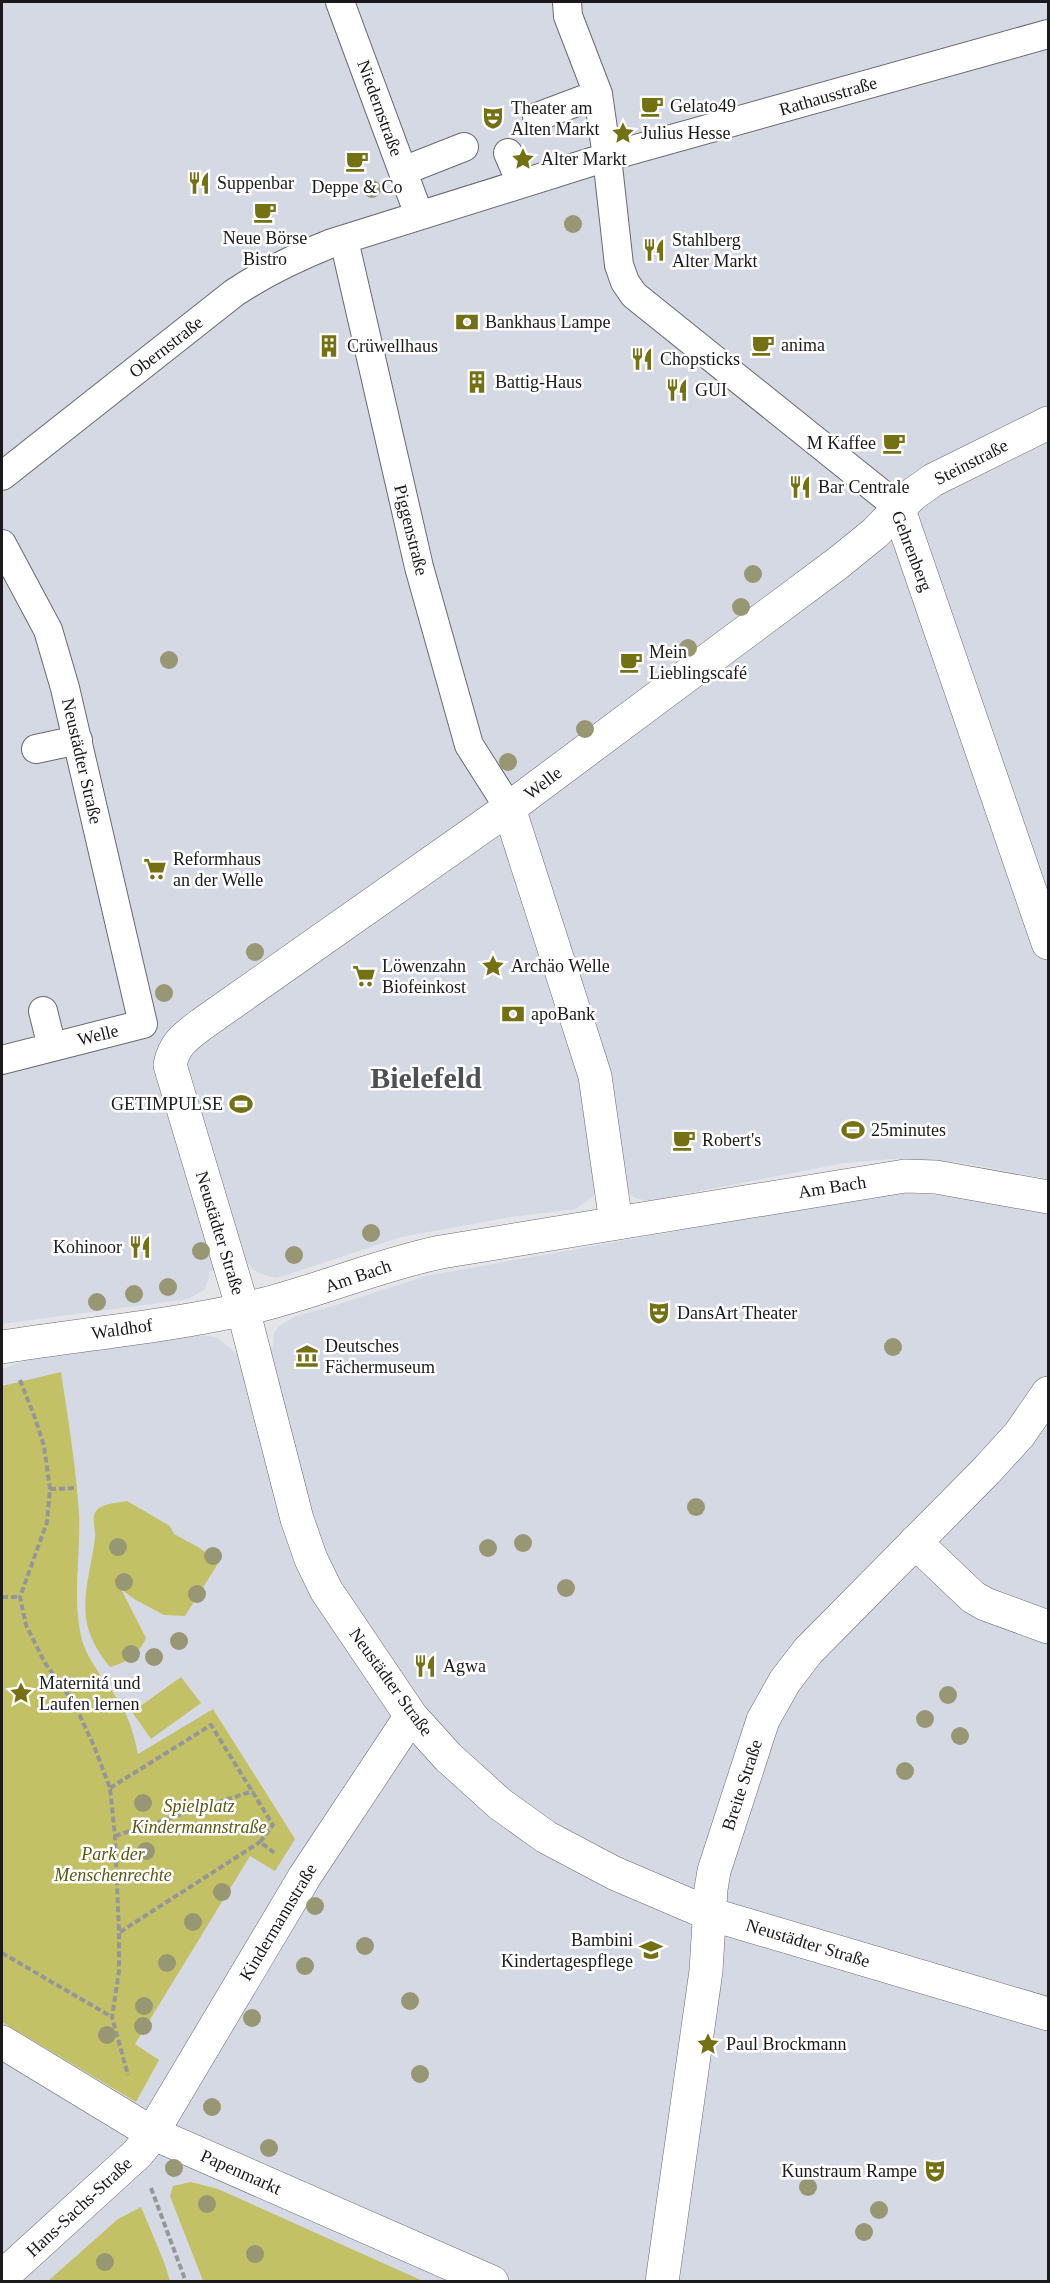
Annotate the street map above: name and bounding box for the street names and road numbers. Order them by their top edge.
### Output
street label: Niedernstraße [353,57,407,159]
street label: Rathausstraße [777,72,879,120]
street label: Obernstraße [125,312,207,382]
street label: Steinstraße [931,435,1011,489]
street label: Piggenstraße [390,482,432,578]
street label: Gehrenberg [887,508,937,594]
street label: Neustädter Straße [58,696,106,826]
street label: Welle [520,763,566,803]
street label: Welle [75,1020,121,1050]
street label: Neustädter Straße [192,1169,248,1297]
street label: Am Bach [797,1172,867,1202]
street label: Am Bach [322,1255,394,1297]
street label: Waldhof [90,1315,154,1343]
street label: Neustädter Straße [345,1624,437,1740]
street label: Breite Straße [718,1737,766,1833]
street label: Kindermannstraße [235,1860,321,1984]
street label: Neustädter Straße [744,1915,872,1971]
street label: Papenmarkt [198,2145,284,2199]
street label: Hans-Sachs-Straße [22,2153,136,2261]

